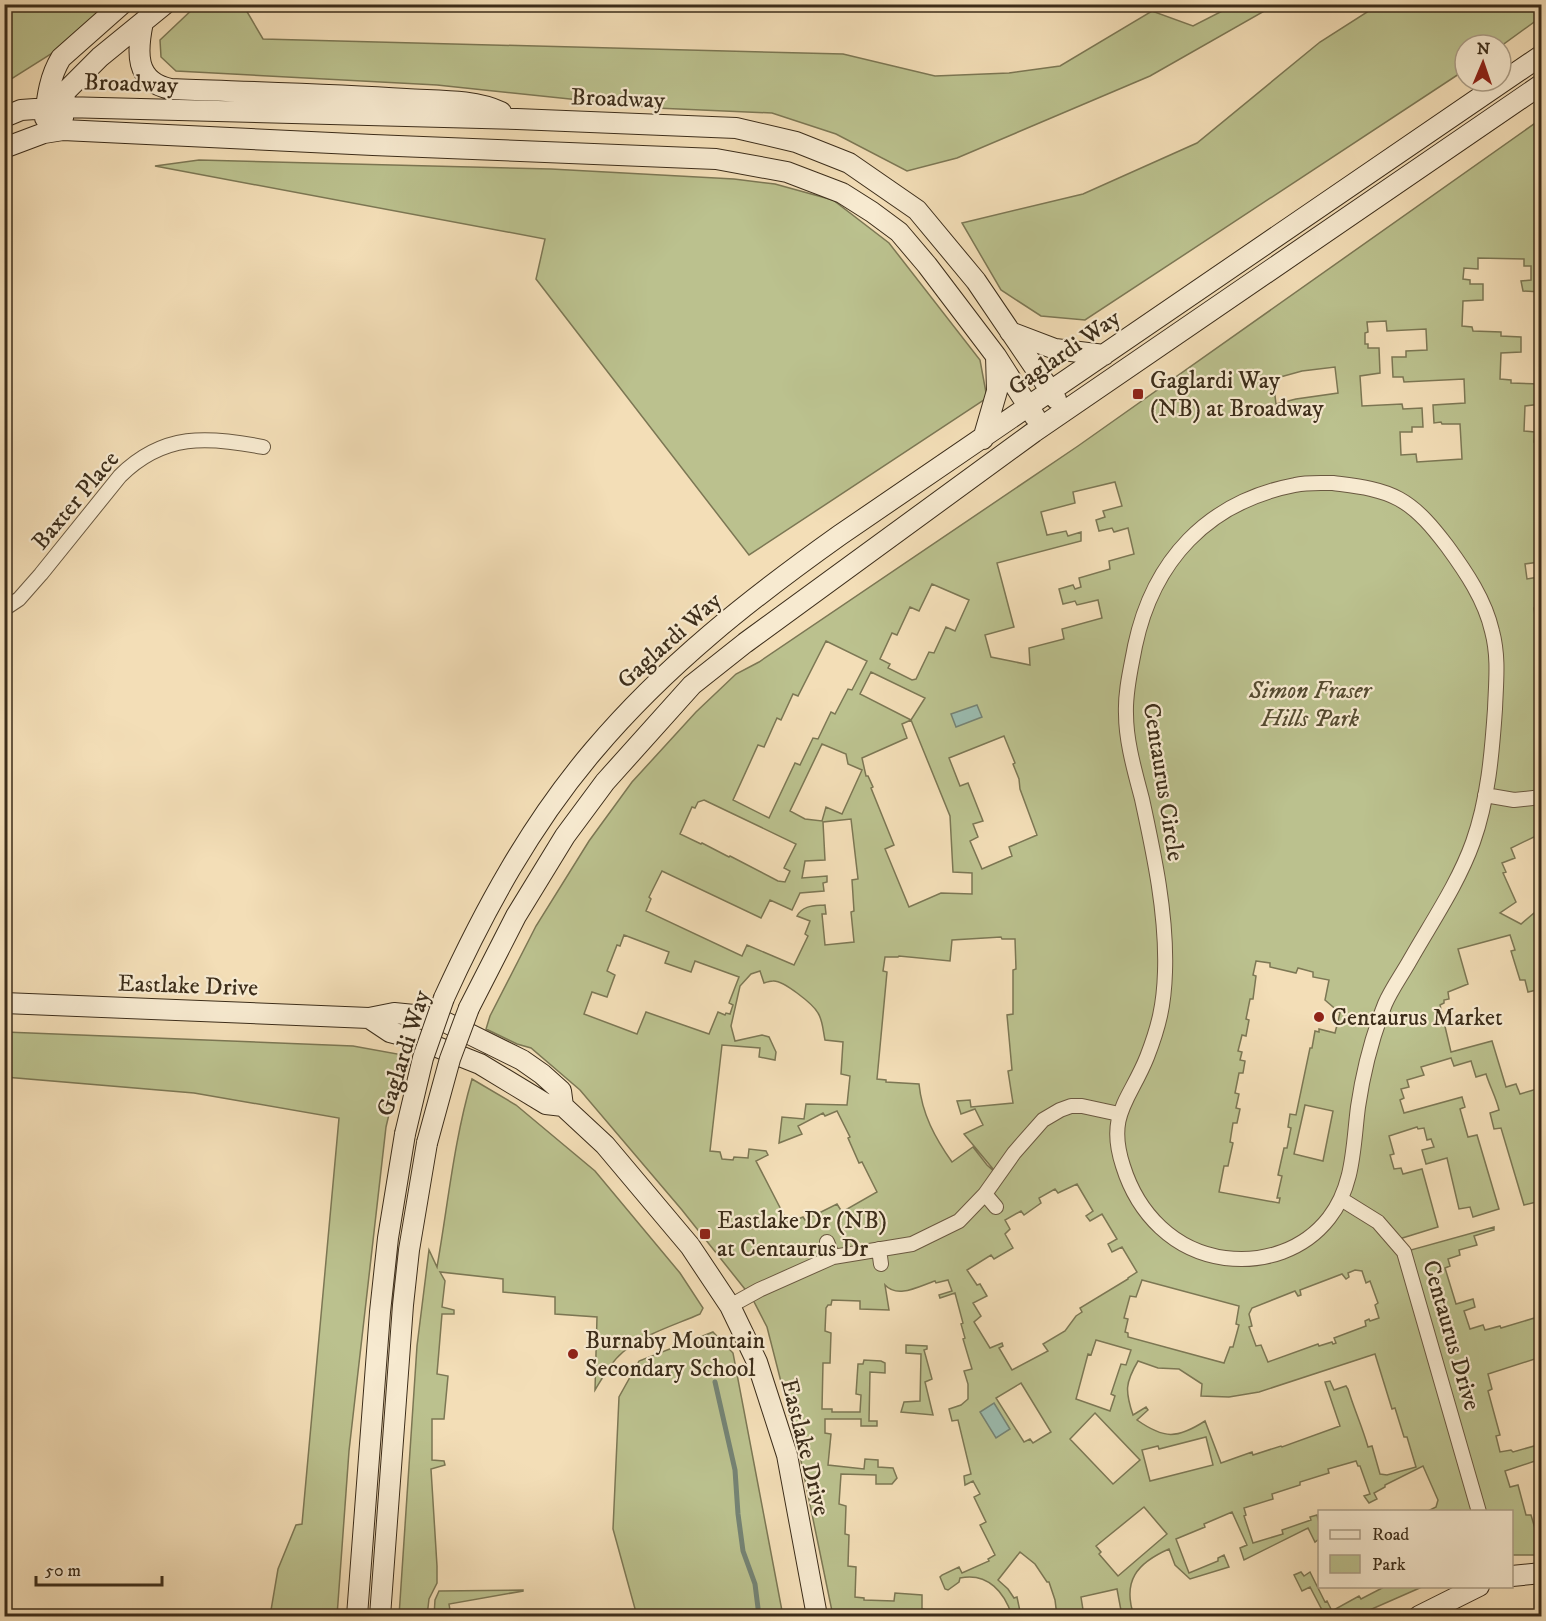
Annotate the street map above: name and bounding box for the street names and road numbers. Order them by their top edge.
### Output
street label: Broadway [83,67,179,101]
street label: Broadway [570,82,666,116]
street label: Gaglardi Way [1003,303,1127,402]
street label: Baxter Place [26,445,126,556]
street label: Gaglardi Way [611,586,729,695]
street label: Centaurus Circle [1136,701,1190,863]
street label: Eastlake Drive [117,969,259,1003]
street label: Gaglardi Way [371,986,438,1120]
street label: Centaurus Drive [1415,1257,1487,1414]
street label: Eastlake Drive [773,1375,837,1519]

